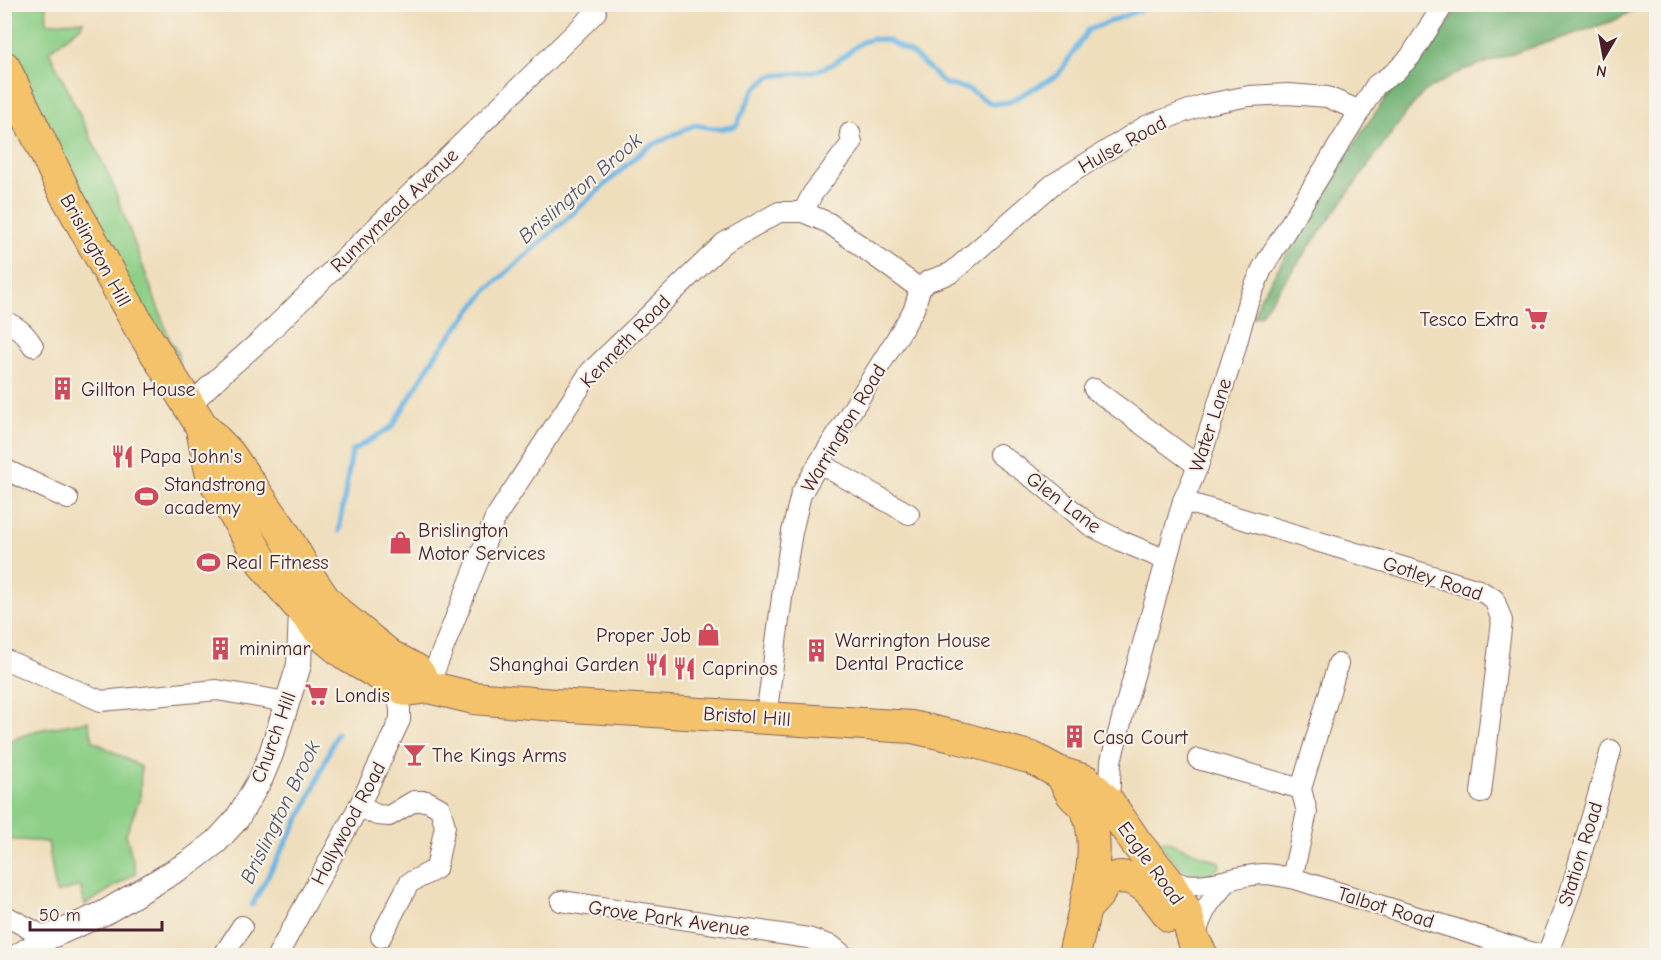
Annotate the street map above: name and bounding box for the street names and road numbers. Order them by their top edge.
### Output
street label: Hulse Road [1074,111,1170,178]
street label: Runnymead Avenue [326,144,463,277]
street label: Brislington Hill [55,190,136,310]
street label: Kenneth Road [576,290,675,392]
street label: Warrington Road [796,360,891,496]
street label: Water Lane [1185,375,1236,475]
street label: Glen Lane [1022,467,1106,538]
street label: Gotley Road [1380,552,1486,605]
street label: Church Hill [246,688,301,786]
street label: Bristol Hill [702,702,792,731]
street label: Hollywood Road [306,758,391,889]
street label: Station Road [1554,799,1607,909]
street label: Eagle Road [1113,817,1188,909]
street label: Talbot Road [1335,882,1437,933]
street label: Grove Park Avenue [587,896,751,941]

